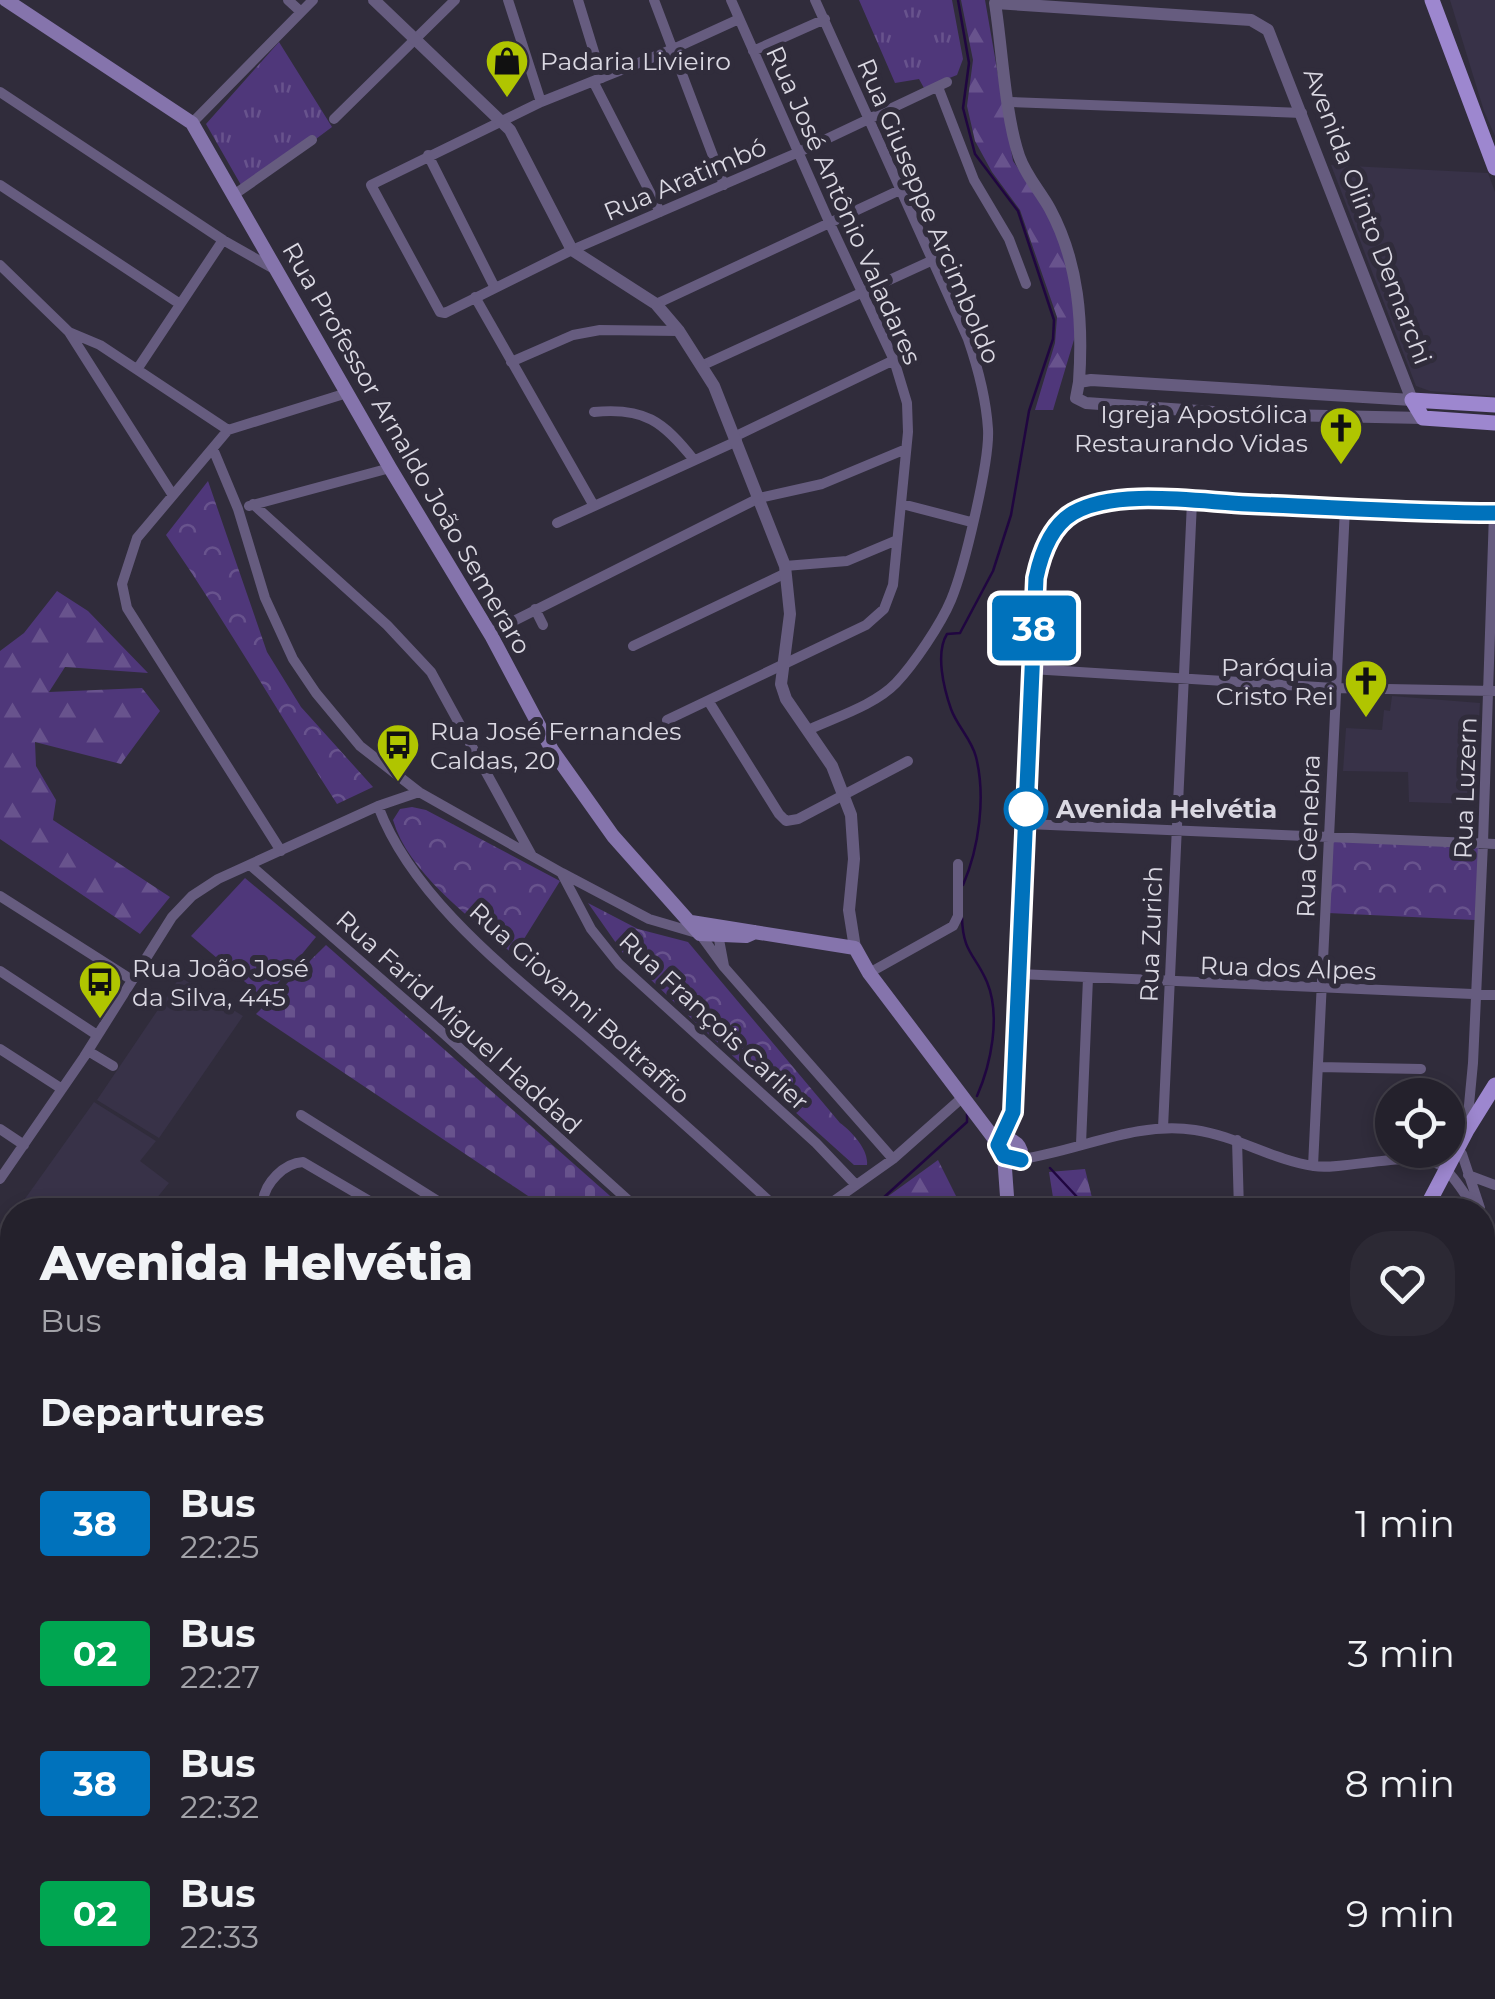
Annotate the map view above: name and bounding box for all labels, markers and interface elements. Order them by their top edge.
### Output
shop icon: Padaria Livieiro [484,38,530,99]
street label: Rua José Antônio Valadares [760,41,928,369]
place label: Padaria Livieiro [540,46,731,76]
street label: Rua Giuseppe Arcimboldo [851,54,1007,368]
street label: Avenida Olinto Demarchi [1298,64,1438,368]
street label: Rua Aratimbó [599,131,771,227]
street label: Rua Professor Arnaldo João Semeraro [276,237,538,659]
place label: Igreja Apostólica Restaurando Vidas [1074,399,1308,458]
church icon: Igreja Apostólica Restaurando Vidas [1318,405,1364,466]
line badge: 38 [989,596,1079,660]
text: 38 [1012,607,1056,650]
place label: Paróquia Cristo Rei [1216,652,1334,711]
church icon: Paróquia Cristo Rei [1343,658,1389,719]
place label: Rua José Fernandes Caldas, 20 [430,716,681,775]
street label: Rua Luzern [1448,717,1482,859]
bus stop icon: Rua José Fernandes Caldas, 20 [375,722,421,783]
street label: Rua Genebra [1290,754,1326,918]
marker: Avenida Helvétia [1005,788,1047,830]
place label: Avenida Helvétia [1055,794,1277,824]
street label: Rua Zurich [1134,865,1168,1003]
street label: Rua Giovanni Boltraffio [463,896,697,1110]
street label: Rua Farid Miguel Haddad [330,904,588,1140]
street label: Rua François Carlier [613,925,815,1117]
street label: Rua dos Alpes [1199,950,1377,986]
place label: Rua João José da Silva, 445 [132,953,309,1012]
bus stop icon: Rua João José da Silva, 445 [77,959,123,1020]
map controls [1375,1078,1465,1168]
button: locate [1375,1078,1465,1168]
button: heart [1350,1231,1455,1336]
text: Avenida Helvétia [40,1234,473,1292]
text: Bus [40,1301,101,1340]
text: Departures [40,1389,264,1436]
text: Bus [180,1480,255,1527]
text: 1 min [1355,1500,1455,1547]
text: 38 [73,1502,117,1545]
text: 22:25 [180,1527,259,1566]
text: Bus [180,1610,255,1657]
text: 3 min [1347,1630,1455,1677]
text: 02 [73,1632,117,1675]
text: 22:27 [180,1657,260,1696]
text: Bus [180,1740,255,1787]
text: 8 min [1345,1760,1455,1807]
text: 38 [73,1762,117,1805]
text: 22:32 [180,1787,259,1826]
text: Bus [180,1870,255,1917]
text: 9 min [1346,1890,1455,1937]
text: 02 [73,1892,117,1935]
text: 22:33 [180,1917,259,1956]

